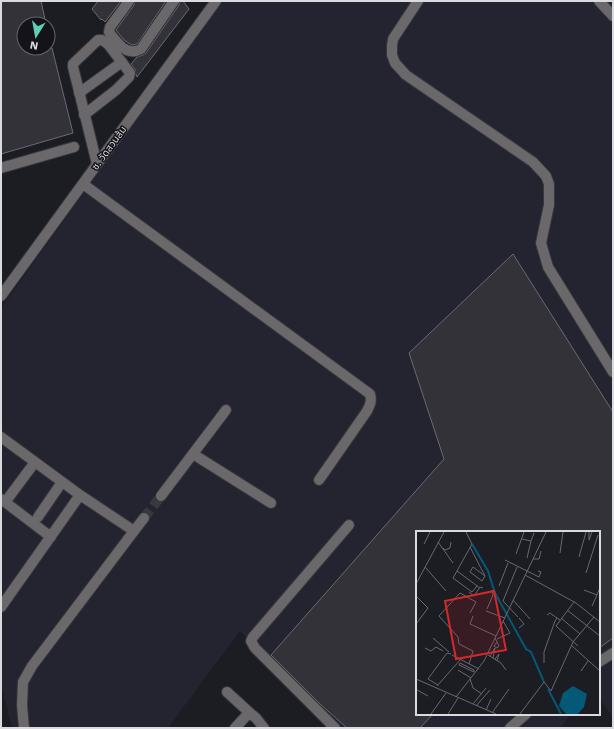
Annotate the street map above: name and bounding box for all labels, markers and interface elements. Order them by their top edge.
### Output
north arrow [16,16,56,56]
text: N [29,38,39,52]
street label: ซ. วัดสวนส้ม [89,124,129,172]
inset map [416,531,600,715]

